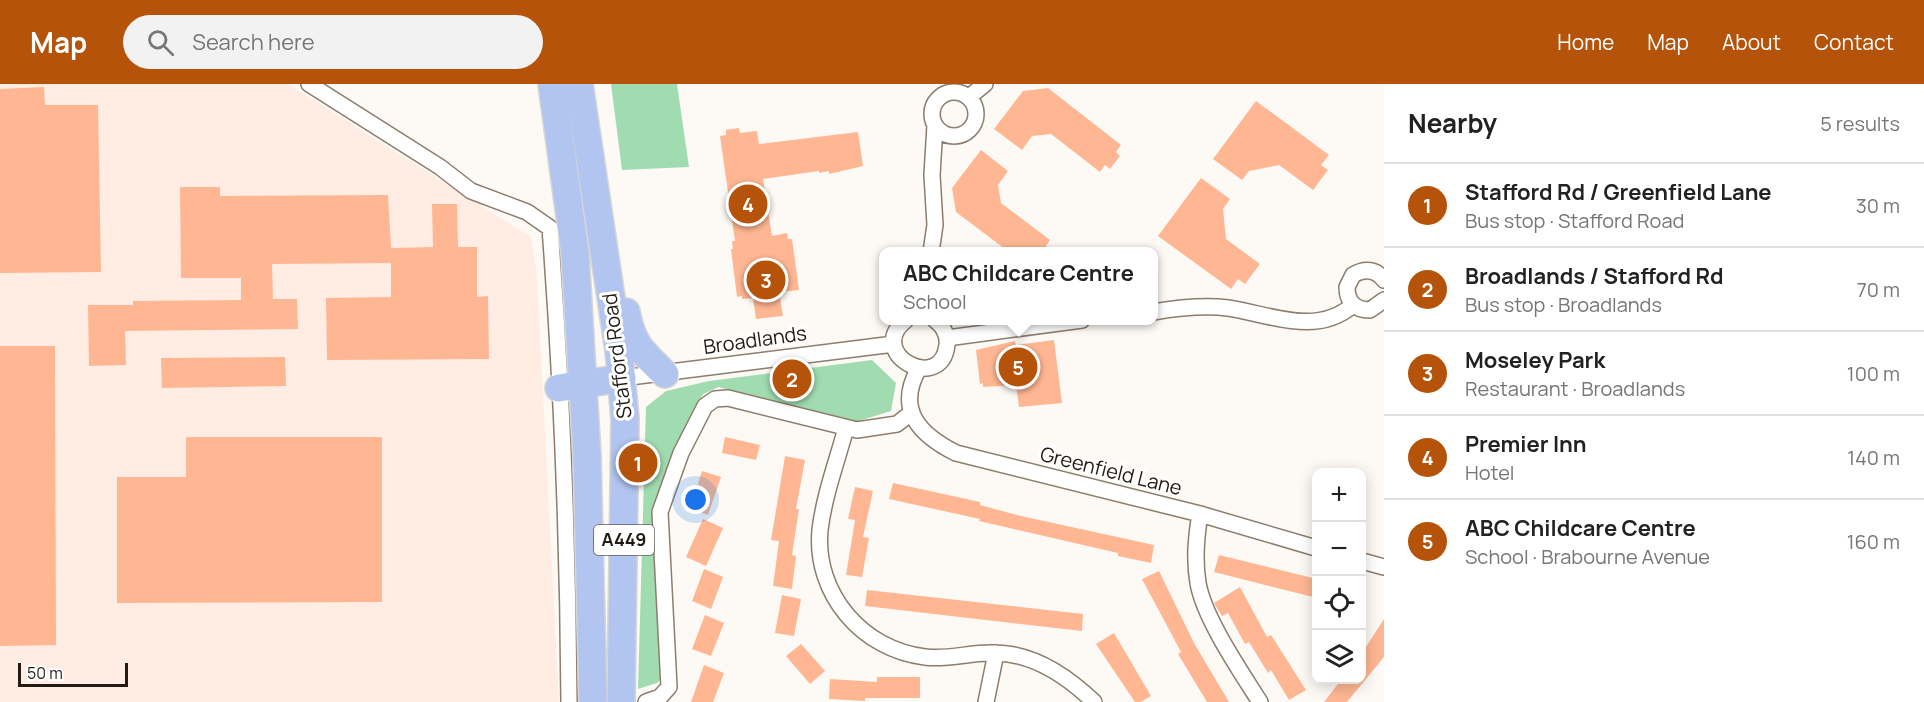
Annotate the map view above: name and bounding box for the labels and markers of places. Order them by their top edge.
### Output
pin: 4 [728,182,768,226]
pin: 3 [746,258,786,302]
pin: 5 [998,344,1038,390]
pin: 2 [772,356,812,402]
pin: 1 [618,440,658,485]

